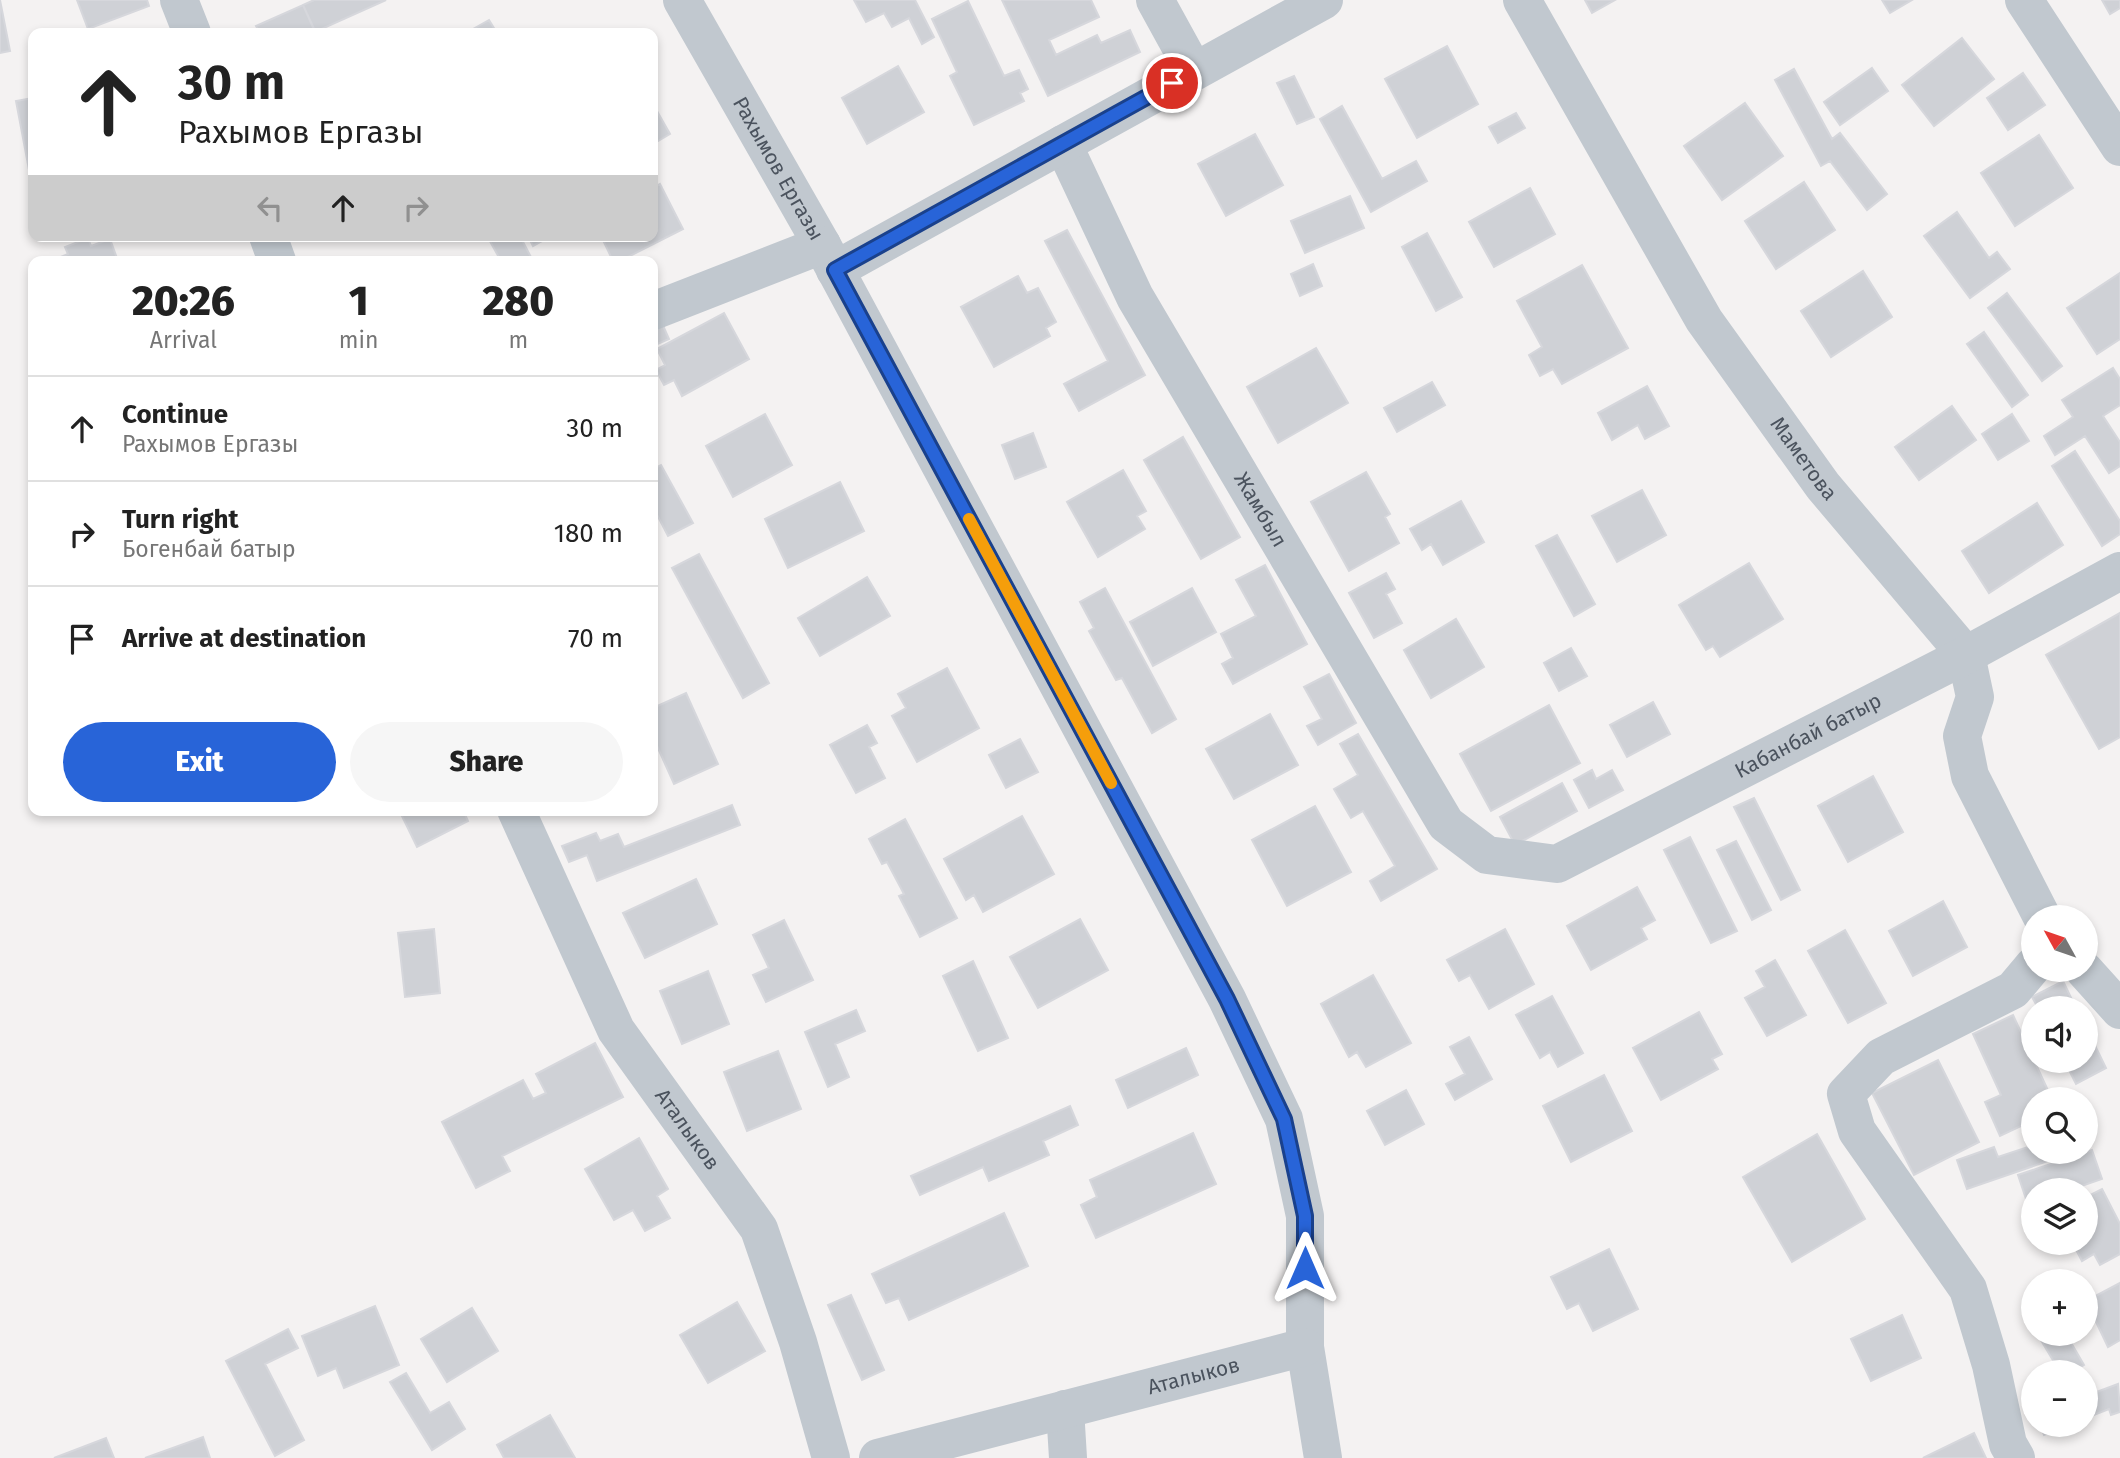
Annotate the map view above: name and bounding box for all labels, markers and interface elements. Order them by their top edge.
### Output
text: 30 m [178,53,285,112]
pin [1142,53,1202,113]
icon: ahead [63,56,154,147]
icon: arrive [1153,64,1191,102]
street label: Рахымов Ергазы [727,92,830,245]
text: Рахымов Ергазы [178,113,423,151]
icon: left [251,189,289,227]
icon: ahead [324,189,362,227]
icon: right [397,189,435,227]
text: 20:26 [132,276,235,326]
text: 1 [349,276,369,326]
text: 280 [482,276,554,326]
text: Arrival [150,326,217,354]
text: min [339,326,379,354]
text: m [508,326,528,354]
text: Continue [122,399,228,430]
icon: ahead [63,410,101,448]
street label: Маметова [1765,412,1843,506]
text: 30 m [566,413,623,444]
text: Рахымов Ергазы [122,430,298,458]
street label: Жамбыл [1228,468,1293,552]
text: Turn right [122,504,239,535]
icon: right [63,515,101,553]
text: 180 m [554,518,623,549]
text: Богенбай батыр [122,535,296,563]
icon: arrive [63,620,101,658]
text: Arrive at destination [122,623,366,654]
text: 70 m [568,623,623,654]
street label: Кабанбай батыр [1730,687,1886,784]
button: Exit [63,722,336,802]
button: Share [350,722,623,802]
north arrow [2021,905,2098,982]
map controls [2021,905,2098,1437]
button: sound [2021,996,2098,1073]
street label: Аталыков [649,1083,725,1175]
button: search [2021,1087,2098,1164]
button: layers [2021,1178,2098,1255]
position arrow [1268,1231,1342,1305]
button: + [2021,1269,2098,1346]
street label: Аталыков [1145,1352,1242,1400]
button: − [2021,1360,2098,1437]

